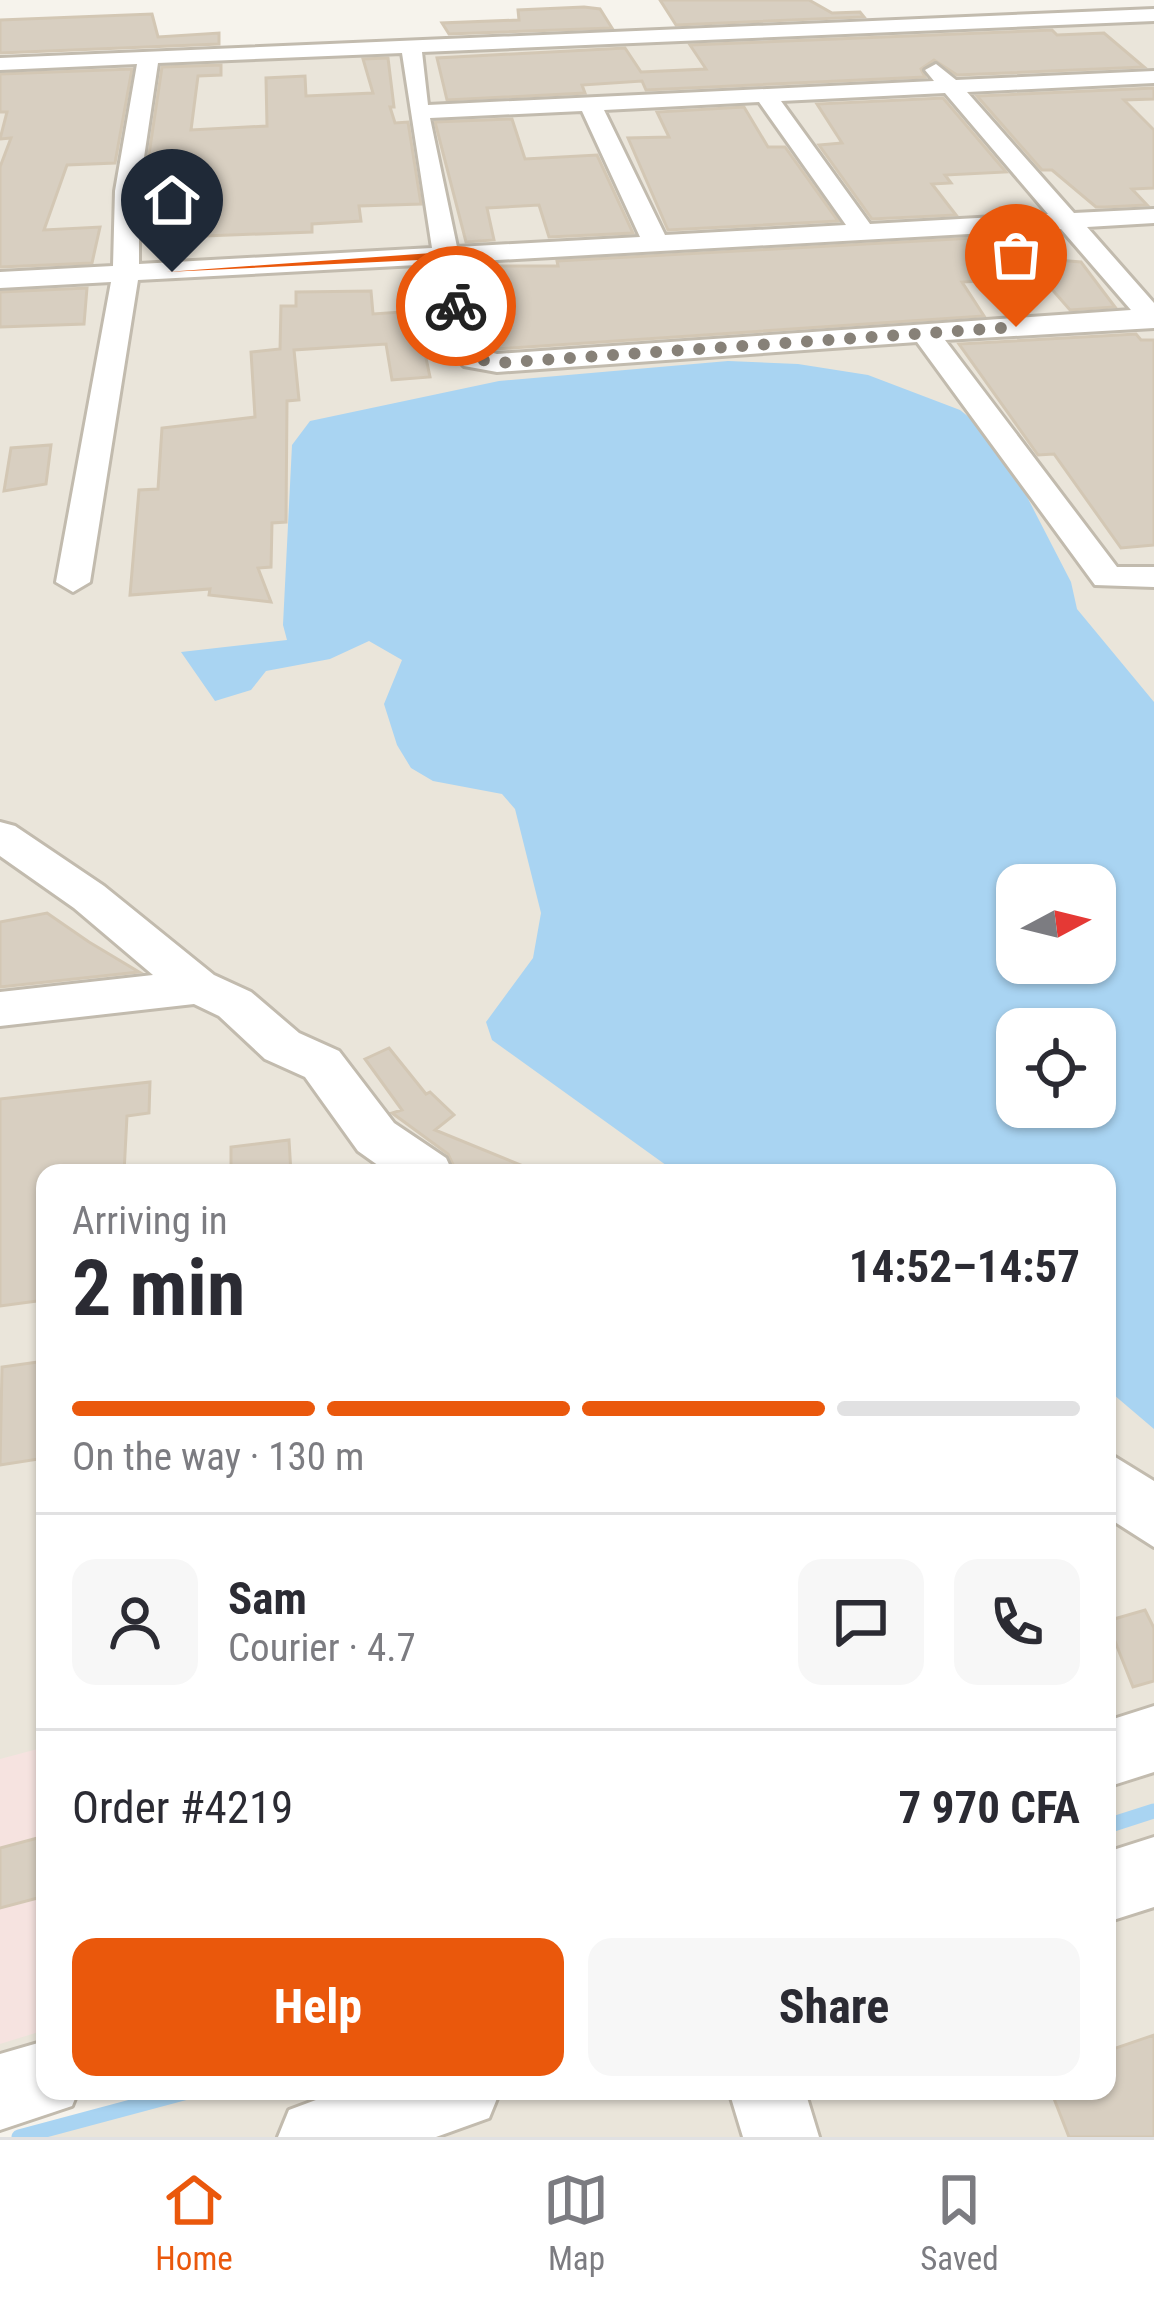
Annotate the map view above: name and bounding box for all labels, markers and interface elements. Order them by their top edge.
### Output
pin [121,149,223,272]
icon: home [139,167,205,233]
pin [965,204,1067,327]
icon: bag [983,222,1049,288]
courier [396,246,516,366]
icon: bike [423,273,489,339]
north arrow [996,864,1116,984]
map controls [996,864,1116,1128]
button: locate [996,1008,1116,1128]
text: Arriving in [72,1198,228,1244]
text: 14:52–14:57 [849,1240,1080,1293]
text: 2 min [72,1243,245,1334]
text: On the way · 130 m [72,1434,364,1480]
button: person [72,1559,198,1685]
button: chat [798,1559,924,1685]
button: phone [954,1559,1080,1685]
text: Sam [228,1572,307,1625]
text: Courier · 4.7 [228,1625,416,1671]
text: Order #4219 [72,1781,293,1834]
text: 7 970 CFA [899,1781,1080,1834]
button: Help [72,1938,564,2076]
button: Share [588,1938,1080,2076]
tab: Home [155,2167,233,2278]
tab: Map [543,2167,609,2278]
tab: Saved [920,2167,999,2278]

